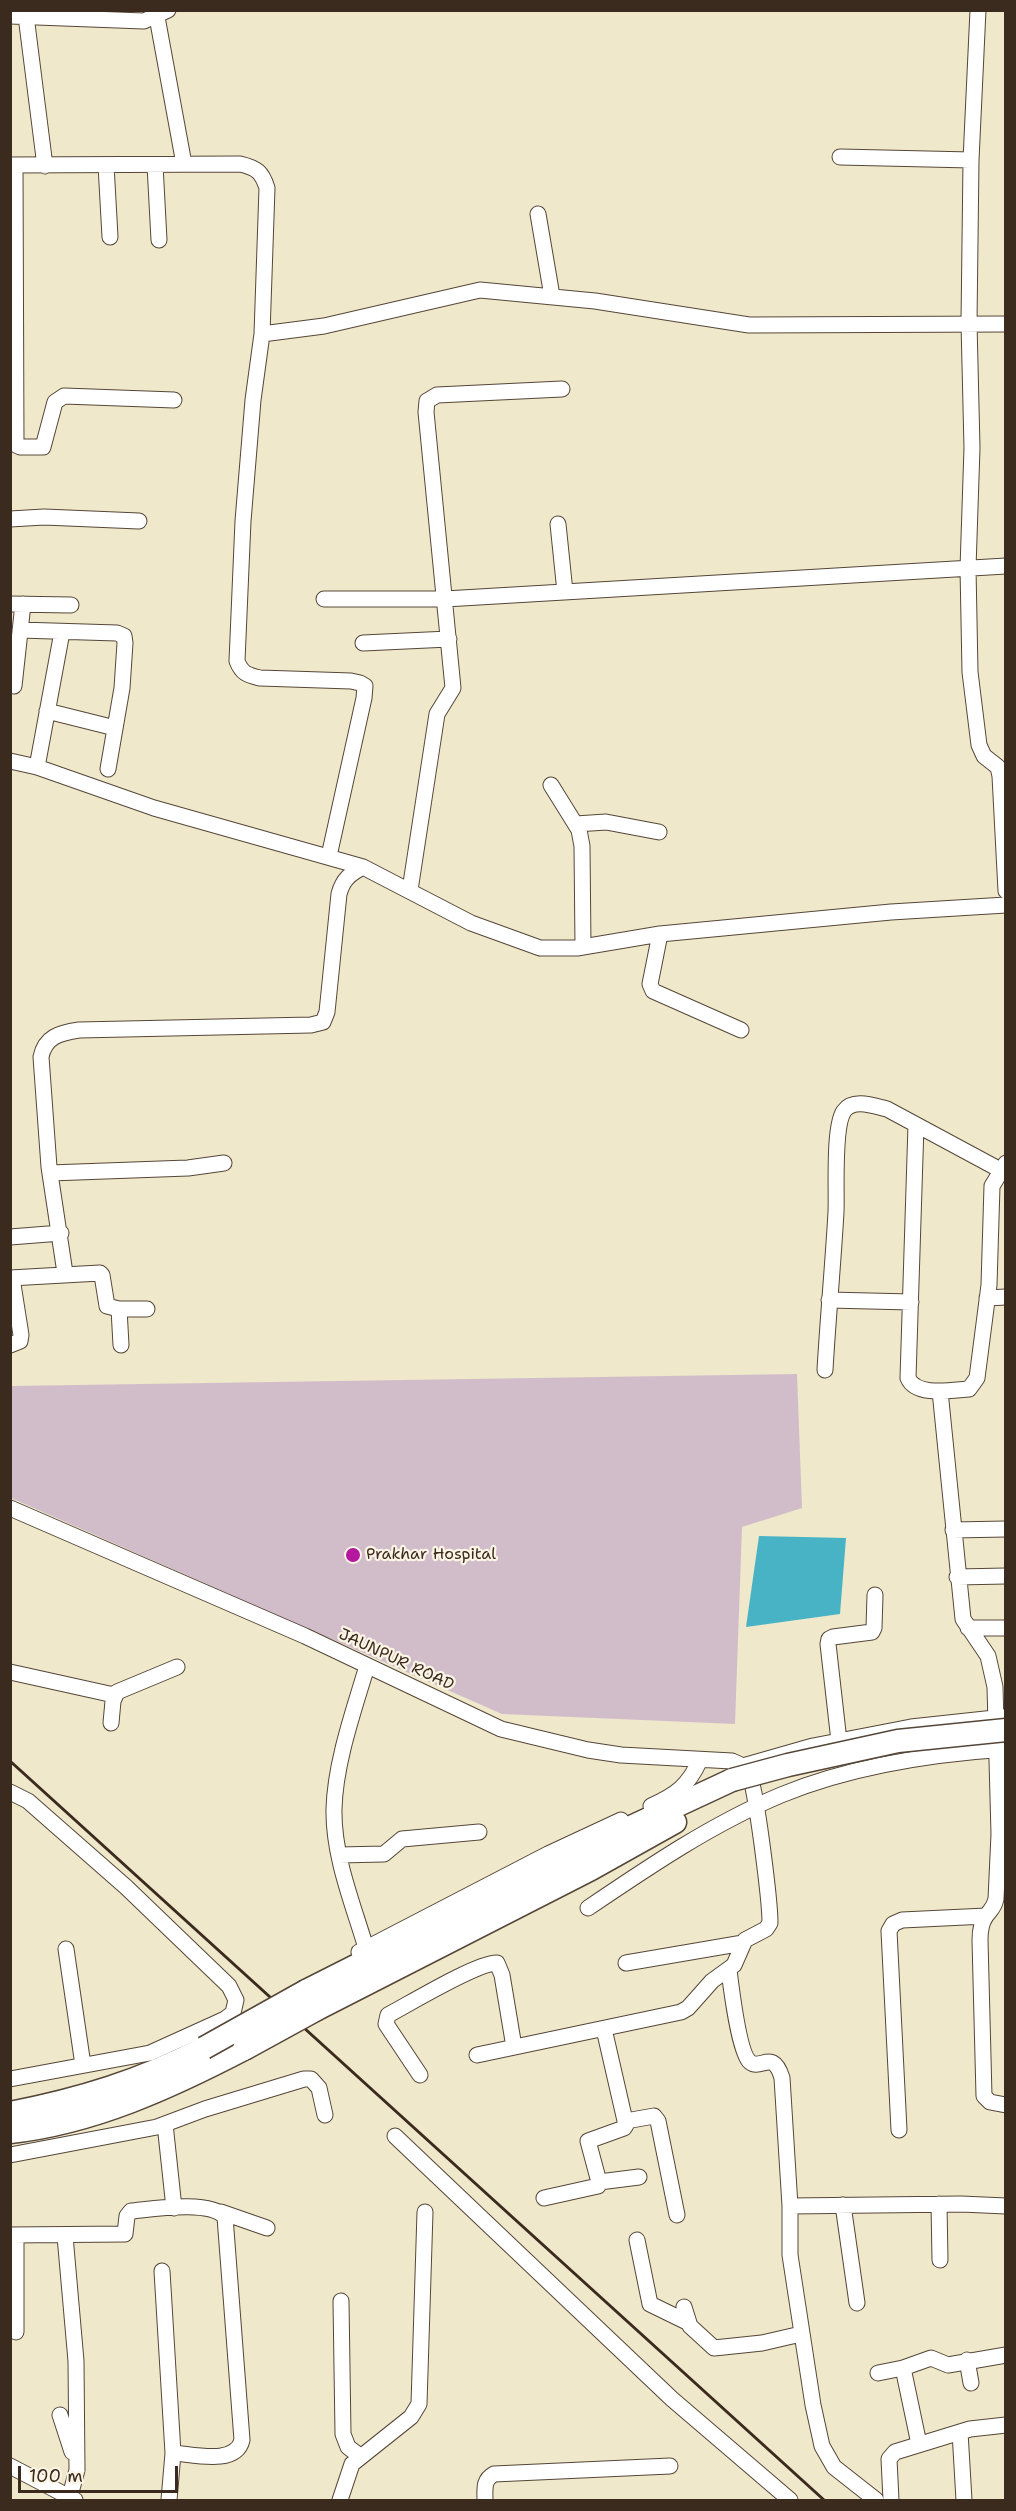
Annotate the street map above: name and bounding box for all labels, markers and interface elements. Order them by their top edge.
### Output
place label: Prakhar Hospital [366,1545,496,1565]
marker: Prakhar Hospital [344,1546,362,1564]
street label: JAUNPUR ROAD [335,1625,457,1695]
scale bar [21,2454,182,2492]
text: 100 m [29,2464,83,2488]

